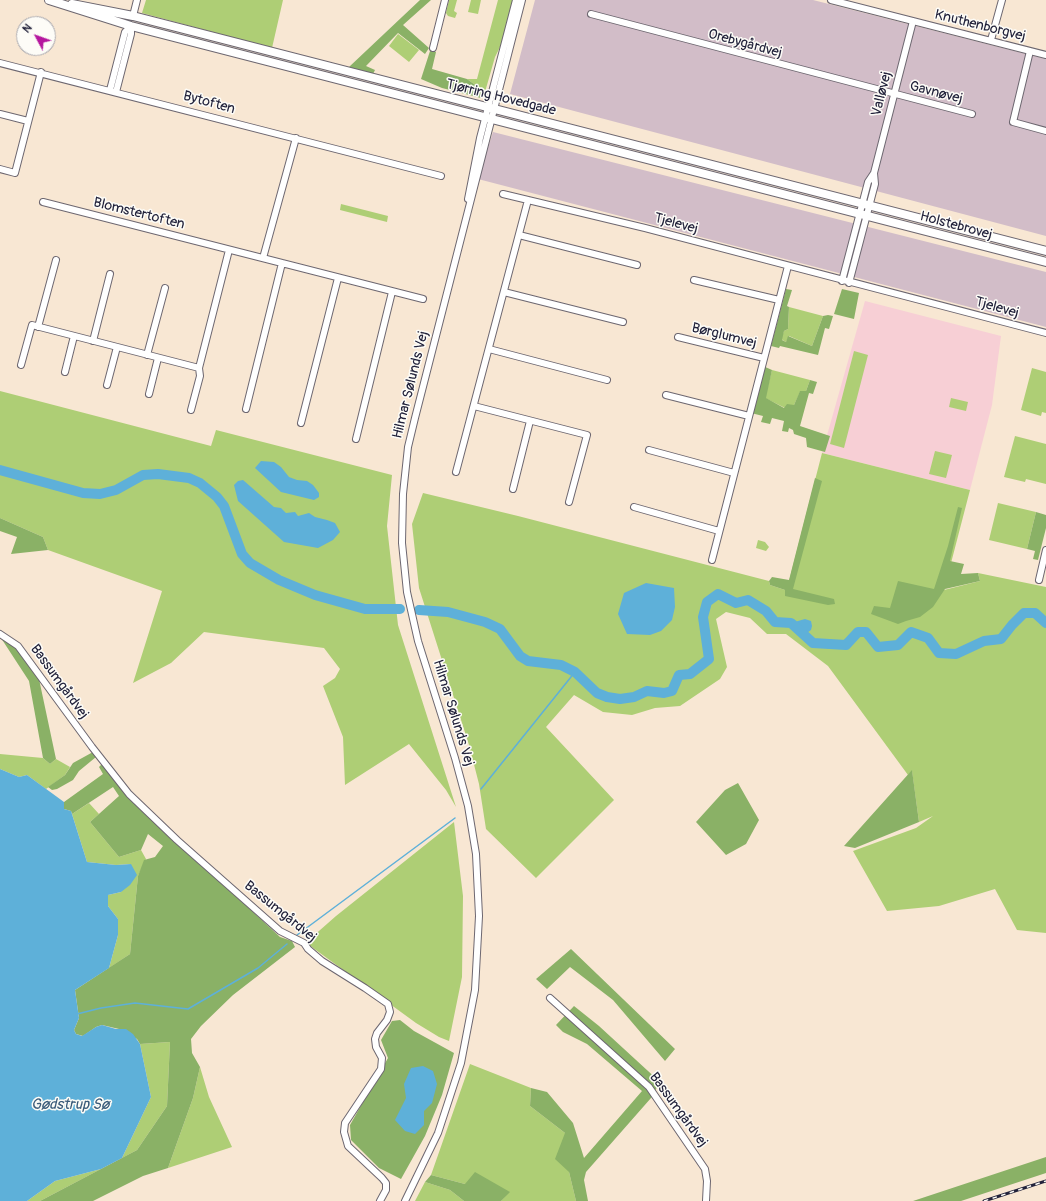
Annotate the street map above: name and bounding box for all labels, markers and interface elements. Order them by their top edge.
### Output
street label: Knuthenborgvej [933,7,1027,45]
north arrow [16,16,56,56]
text: N [20,21,35,36]
street label: Orebygårdvej [706,26,784,62]
street label: Valløvej [868,70,896,118]
street label: Tjørring Hovedgade [444,76,558,120]
street label: Gavnøvej [908,78,964,108]
street label: Bytoften [181,88,237,118]
street label: Blomstertoften [92,195,186,233]
street label: Holstebrovej [918,208,994,244]
street label: Tjelevej [652,210,700,238]
street label: Tjelevej [973,294,1021,322]
street label: Børglumvej [690,320,758,352]
street label: Hilmar Sølunds Vej [390,329,432,441]
street label: Bassumgårdvej [26,641,92,723]
street label: Hilmar Sølunds Vej [429,658,477,768]
street label: Bassumgårdvej [241,878,319,946]
street label: Bassumgårdvej [645,1069,711,1151]
water label: Gødstrup Sø [31,1096,109,1114]

